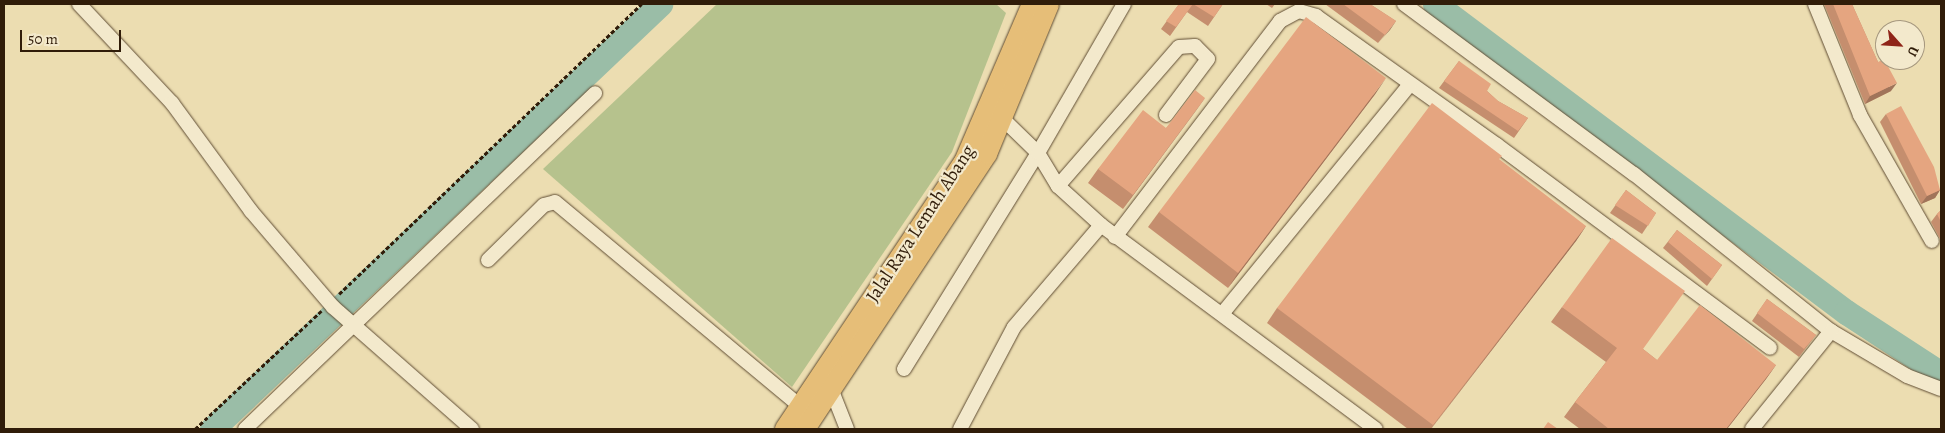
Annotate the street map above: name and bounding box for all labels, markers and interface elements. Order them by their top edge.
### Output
scale bar [22,20,124,52]
north arrow [1875,20,1925,70]
text: 50 m [28,29,58,49]
text: U [1902,43,1924,60]
street label: Jalal Raya Lemah Abang [862,141,980,307]

